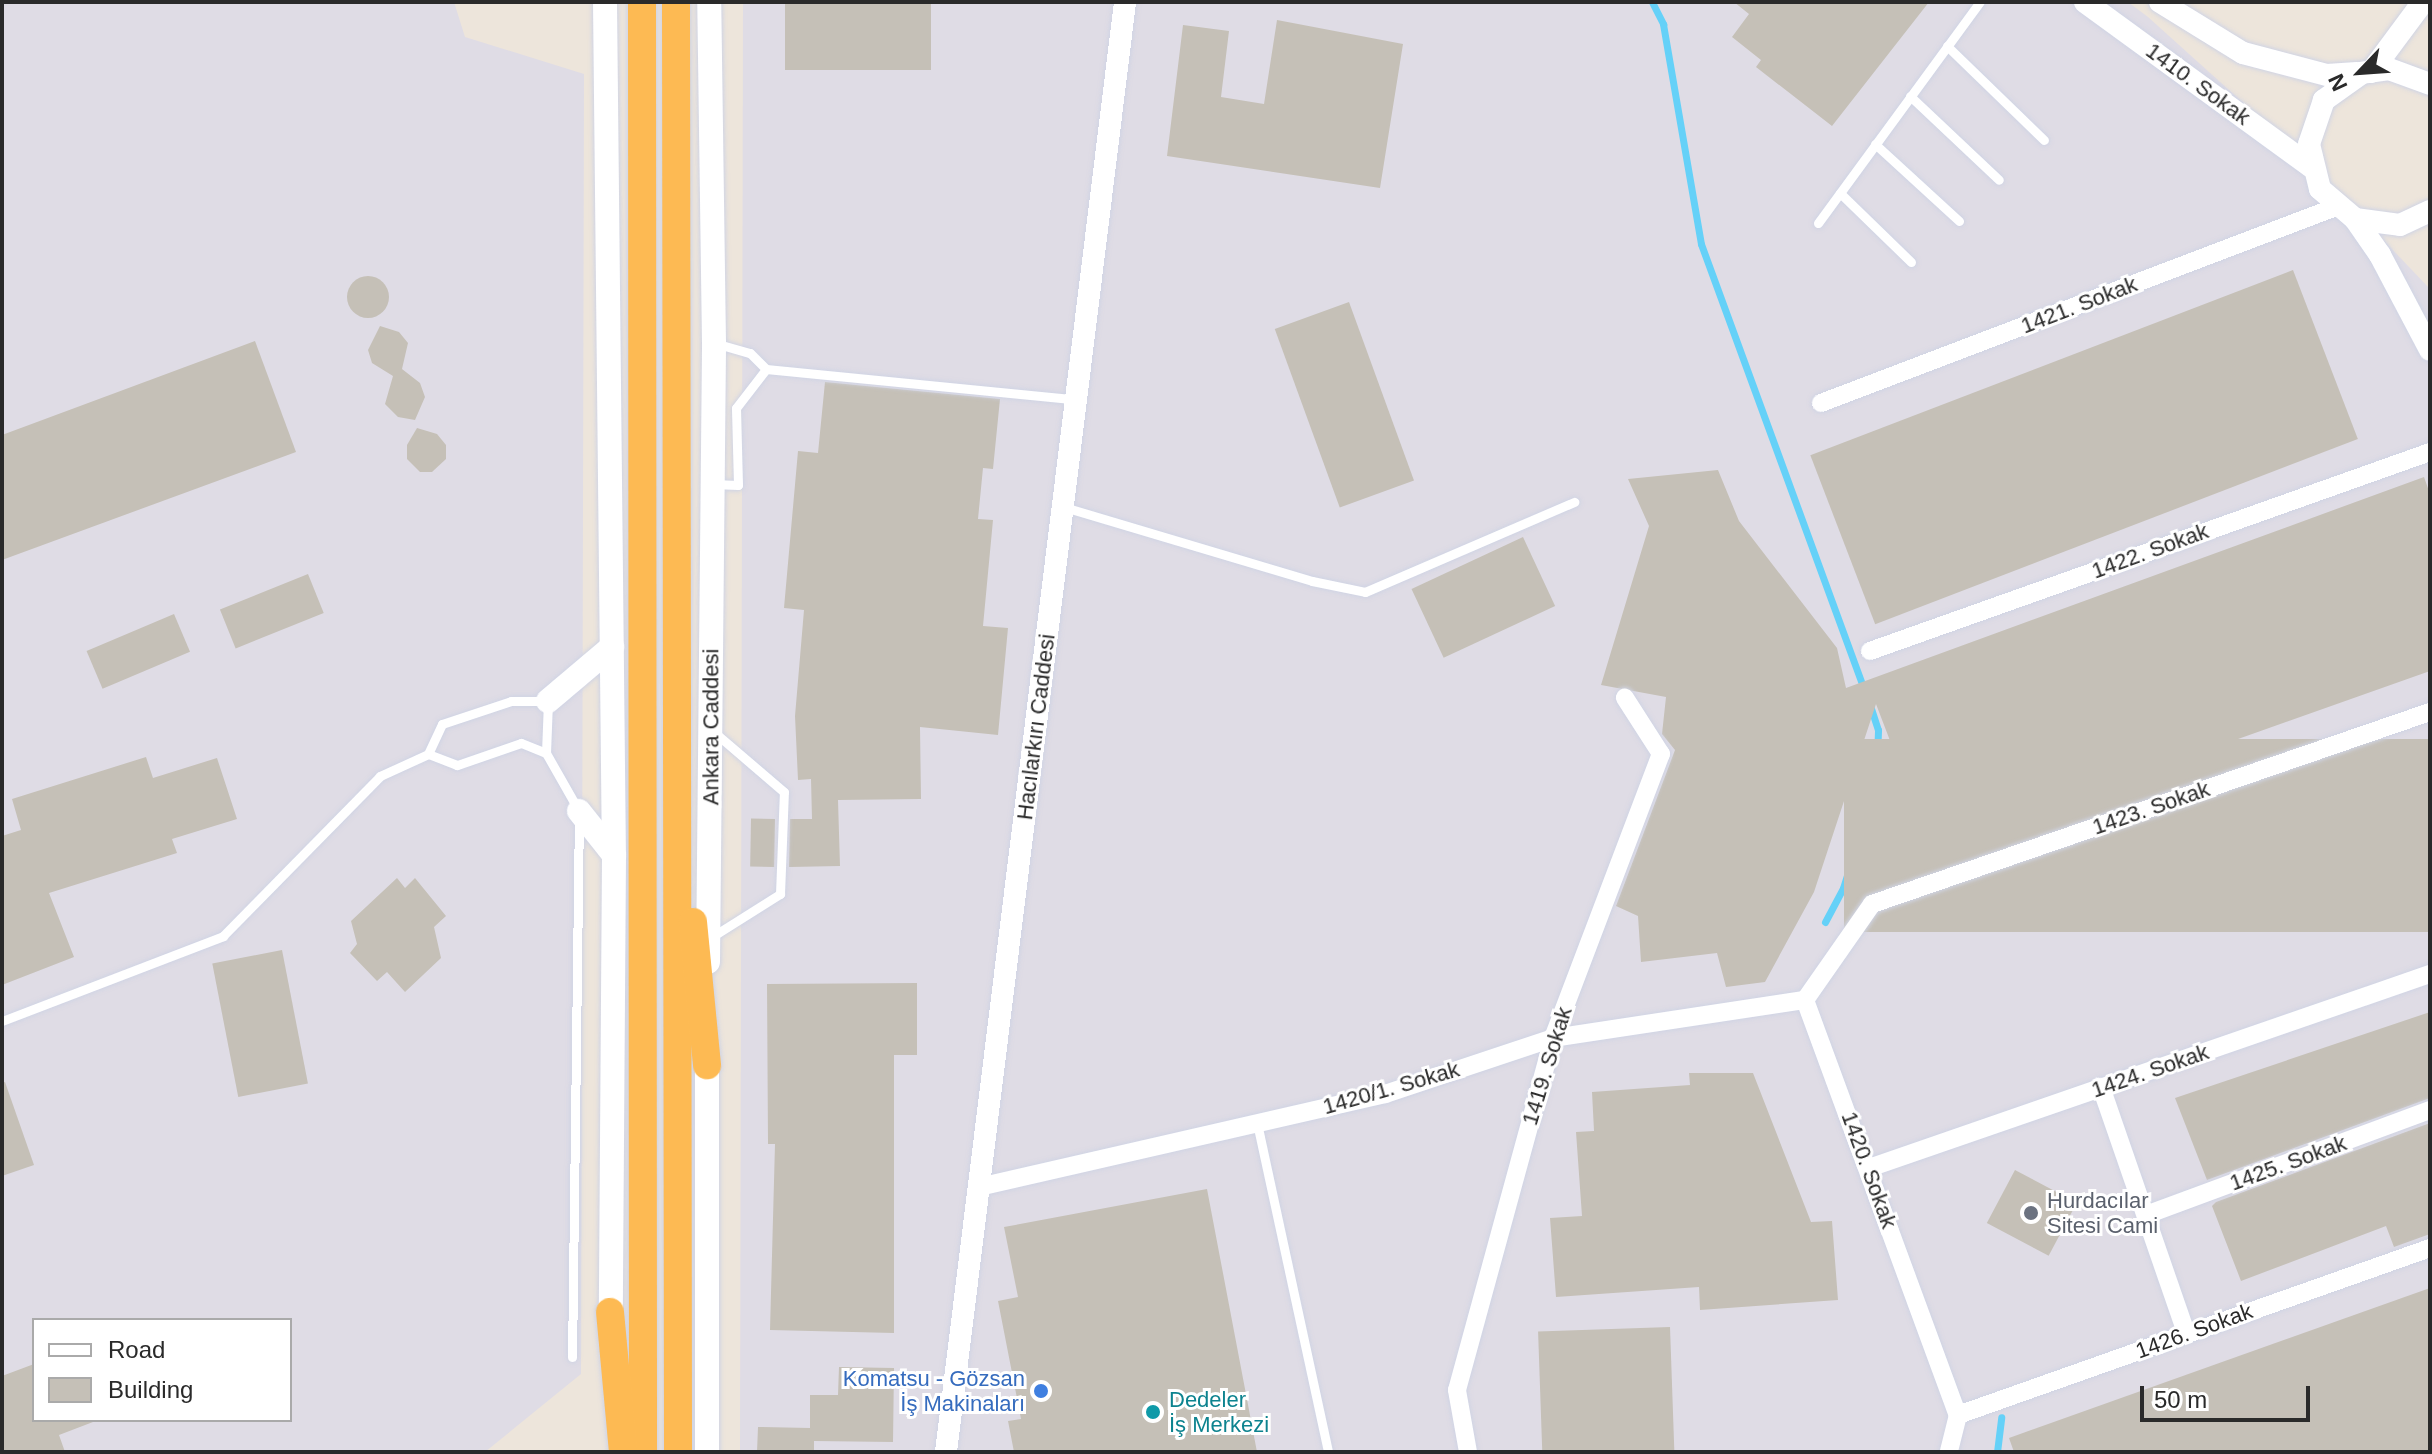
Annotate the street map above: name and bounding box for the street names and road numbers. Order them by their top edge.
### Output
street label: 1410. Sokak [2141,37,2255,131]
street label: 1421. Sokak [2017,271,2141,339]
street label: 1422. Sokak [2088,518,2212,584]
street label: Hacılarkırı Caddesi [1011,633,1061,821]
street label: Ankara Caddesi [698,649,724,805]
street label: 1423. Sokak [2089,776,2213,840]
street label: 1419. Sokak [1516,1004,1578,1128]
street label: 1424. Sokak [2088,1039,2212,1103]
street label: 1420/1. Sokak [1320,1056,1462,1120]
street label: 1420. Sokak [1836,1108,1902,1232]
street label: 1425. Sokak [2226,1130,2350,1196]
street label: 1426. Sokak [2132,1298,2256,1364]

